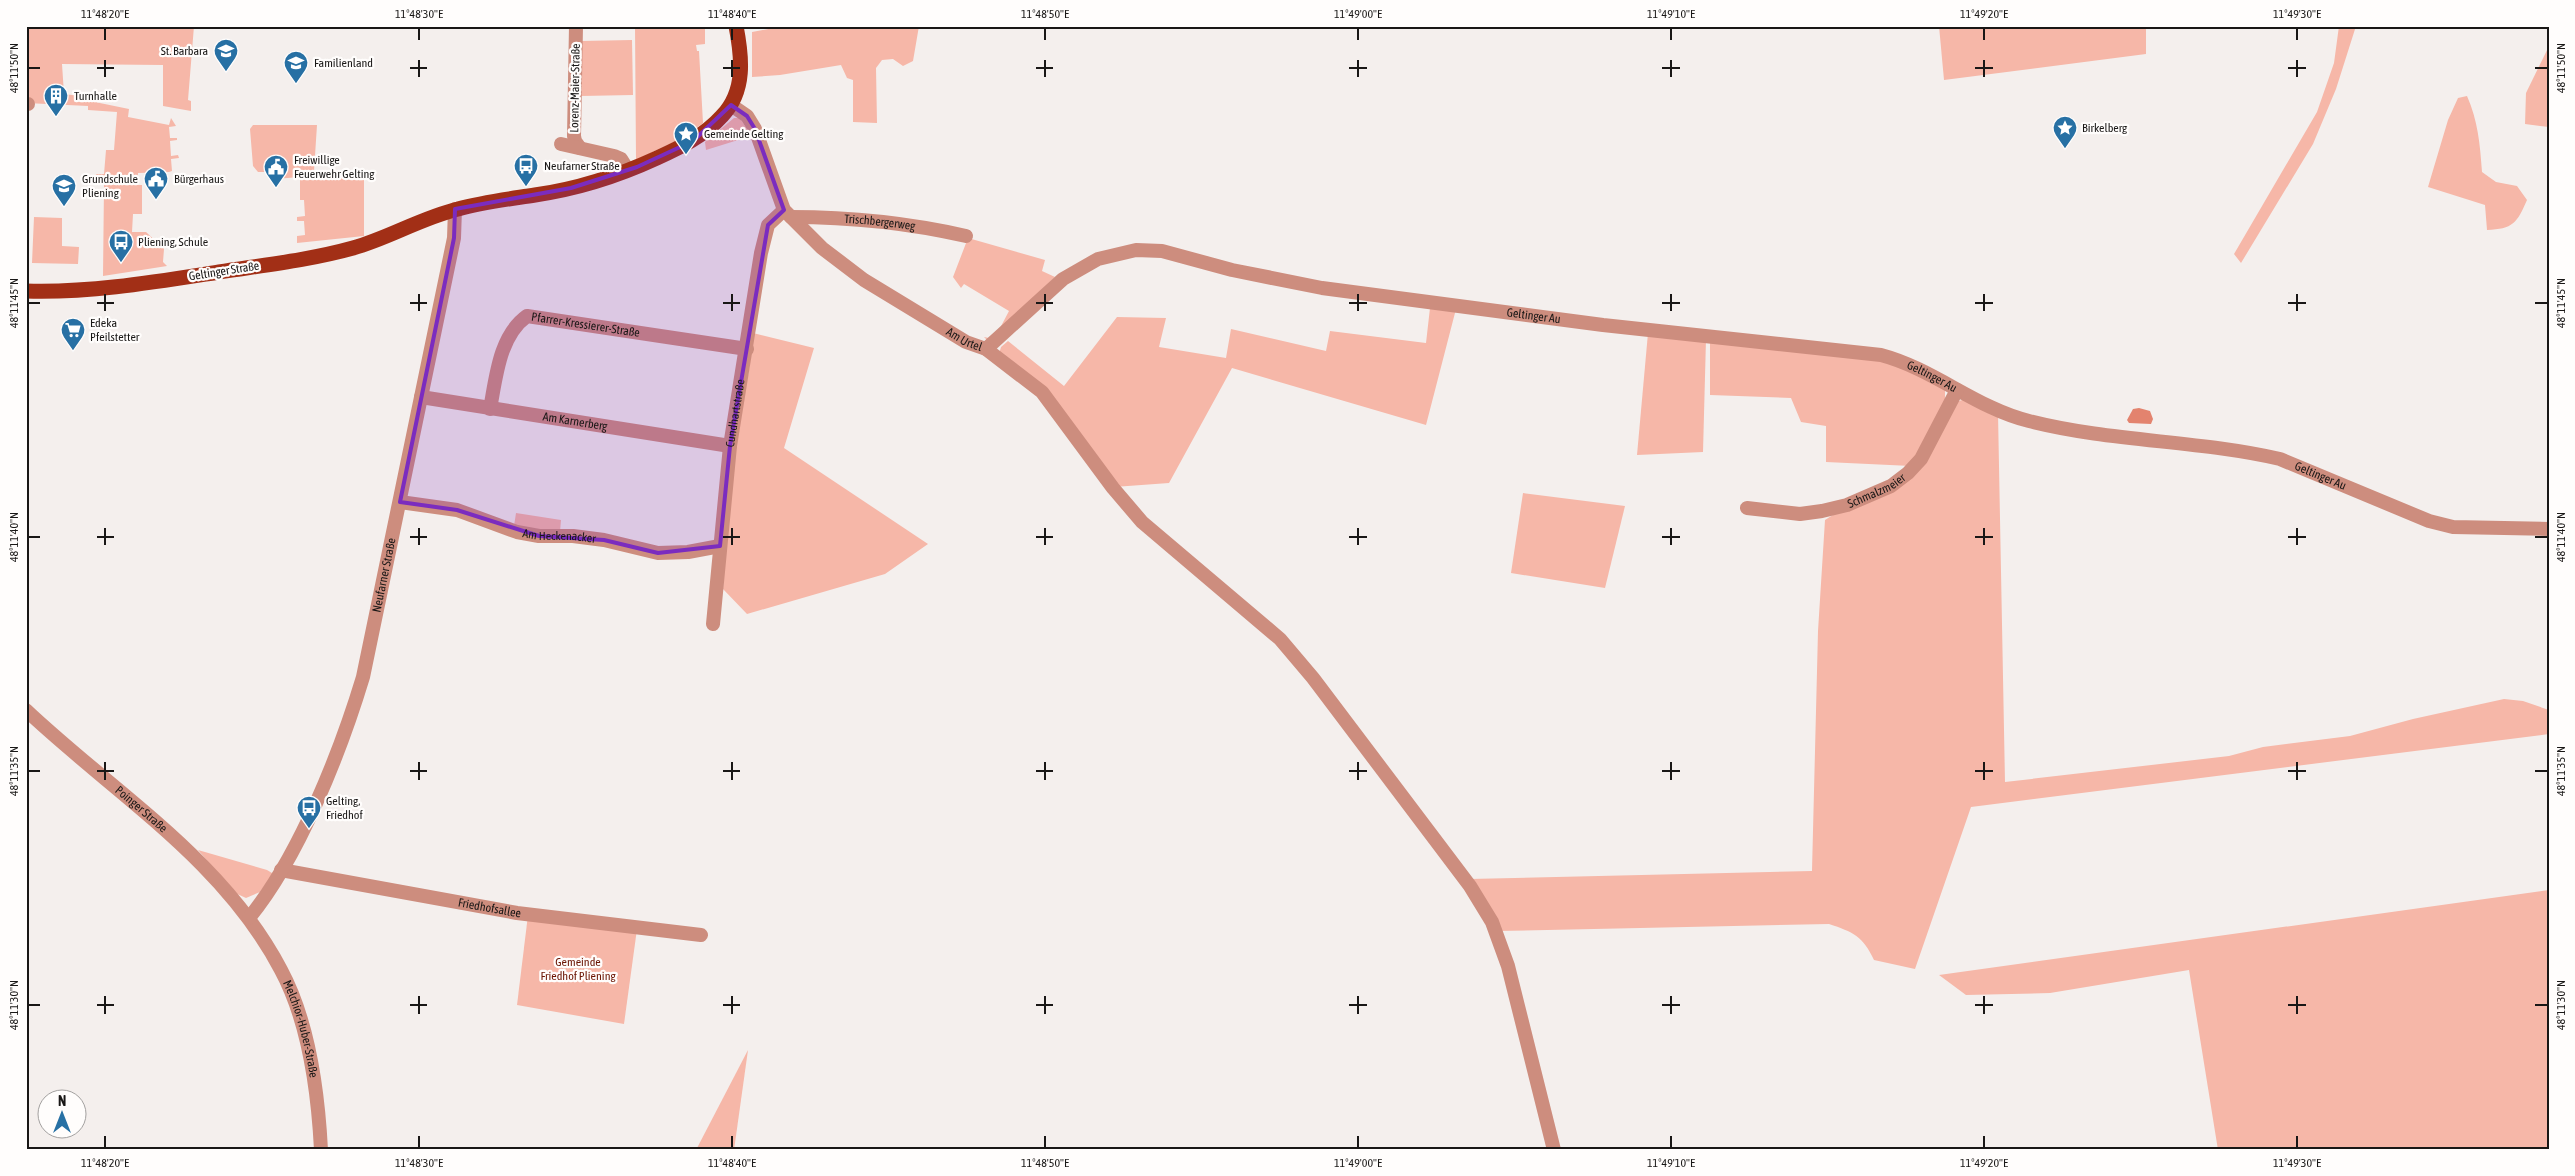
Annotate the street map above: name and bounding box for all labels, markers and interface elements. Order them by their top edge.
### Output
text: 11°48'20"E [81,7,129,21]
text: 11°48'30"E [395,7,443,21]
text: 11°48'40"E [708,7,756,21]
text: 11°48'50"E [1021,7,1069,21]
text: 11°49'00"E [1334,7,1382,21]
text: 11°49'10"E [1647,7,1695,21]
text: 11°49'20"E [1960,7,2008,21]
text: 11°49'30"E [2273,7,2321,21]
school or university icon: St. Barbara [213,38,239,72]
text: 48°11'50"N [7,43,21,93]
street label: Lorenz-Maier-Straße [567,43,583,133]
text: 48°11'50"N [2554,43,2568,93]
place label: St. Barbara [161,44,208,58]
school or university icon: Familienland [283,50,309,84]
place label: Familienland [314,56,373,70]
building icon: Turnhalle [43,83,69,117]
place label: Turnhalle [74,89,117,103]
place icon: Birkelberg [2052,115,2078,149]
place icon: Gemeinde Gelting [673,121,699,155]
place label: Birkelberg [2082,121,2128,135]
place label: Gemeinde Gelting [704,127,784,141]
place label: Freiwillige Feuerwehr Gelting [294,153,375,181]
bus stop icon: Neufarner Straße [513,153,539,187]
public building icon: Freiwillige Feuerwehr Gelting [263,154,289,188]
place label: Neufarner Straße [544,159,620,173]
public building icon: Bürgerhaus [143,166,169,200]
place label: Grundschule Pliening [82,172,138,200]
place label: Bürgerhaus [174,172,224,186]
school or university icon: Grundschule Pliening [51,173,77,207]
street label: Trischbergerweg [844,212,917,233]
bus stop icon: Pliening, Schule [108,229,134,263]
place label: Pliening, Schule [138,235,208,249]
street label: Geltinger Straße [188,259,260,283]
text: 48°11'45"N [7,278,21,328]
text: 48°11'45"N [2554,278,2568,328]
street label: Geltinger Au [1506,305,1562,326]
street label: Pfarrer-Kressierer-Straße [530,310,641,340]
place label: Edeka Pfeilstetter [90,316,140,344]
supermarket icon: Edeka Pfeilstetter [60,317,86,351]
street label: Am Urtel [944,325,985,354]
street label: Geltinger Au [1905,358,1960,395]
street label: Cundhartstraße [723,378,748,448]
street label: Am Karnerberg [542,409,609,434]
street label: Geltinger Au [2293,459,2348,493]
street label: Schmalzmeier [1845,470,1909,511]
text: 48°11'40"N [7,512,21,562]
text: 48°11'40"N [2554,512,2568,562]
street label: Am Heckenacker [521,526,597,546]
street label: Neufarner Straße [370,537,399,614]
text: 48°11'35"N [7,746,21,796]
text: 48°11'35"N [2554,746,2568,796]
street label: Poinger Straße [112,783,170,835]
place label: Gelting, Friedhof [326,794,363,822]
bus stop icon: Gelting, Friedhof [296,795,322,829]
street label: Friedhofsallee [457,895,522,920]
park label: Gemeinde Friedhof Pliening [540,955,616,983]
street label: Melchior-Huber-Straße [280,978,321,1079]
text: 48°11'30"N [7,980,21,1030]
text: 48°11'30"N [2554,980,2568,1030]
north arrow [38,1088,88,1138]
text: N [58,1093,66,1109]
text: 11°48'20"E [81,1156,129,1170]
text: 11°48'30"E [395,1156,443,1170]
text: 11°48'40"E [708,1156,756,1170]
text: 11°48'50"E [1021,1156,1069,1170]
text: 11°49'00"E [1334,1156,1382,1170]
text: 11°49'10"E [1647,1156,1695,1170]
text: 11°49'20"E [1960,1156,2008,1170]
text: 11°49'30"E [2273,1156,2321,1170]

